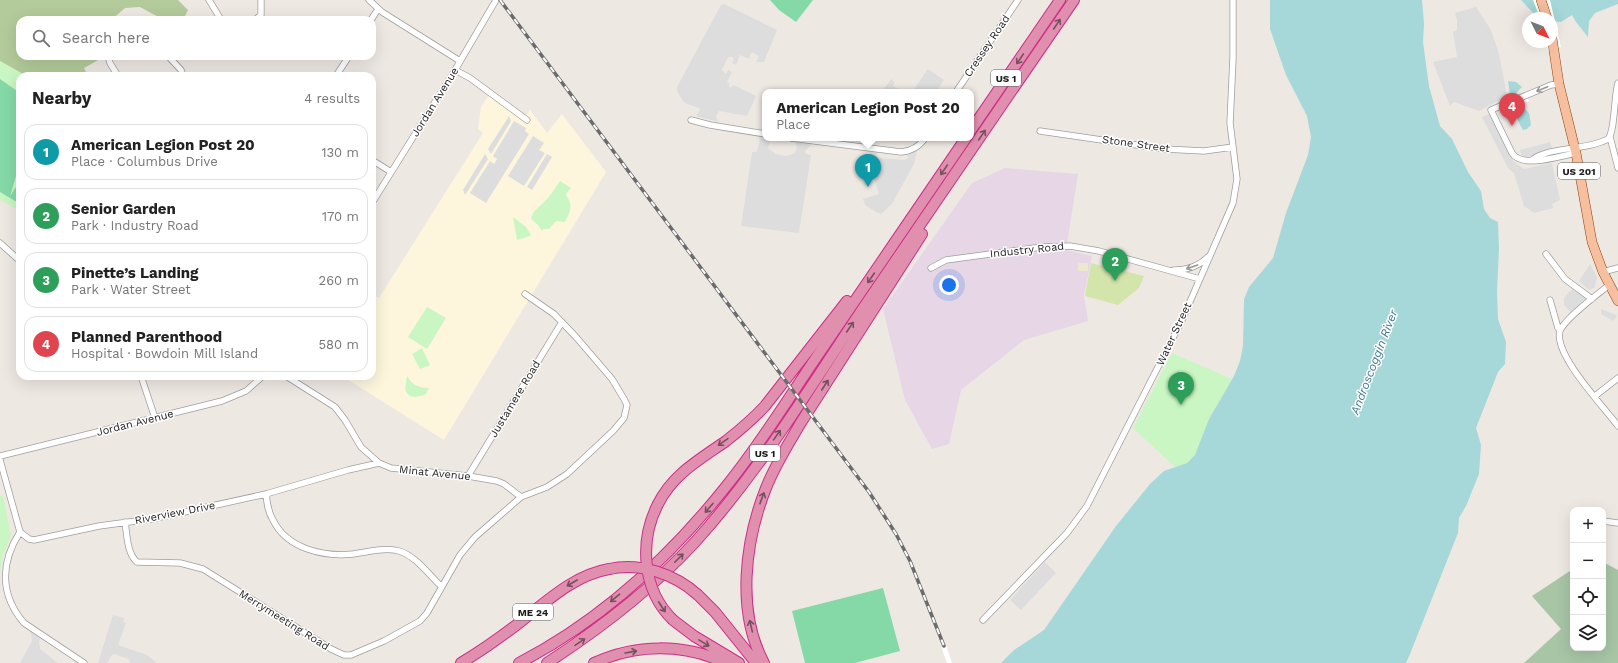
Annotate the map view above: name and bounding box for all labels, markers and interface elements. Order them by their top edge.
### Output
north arrow [1522,12,1558,48]
street label: Cressey Road [962,13,1012,79]
search box [16,16,376,60]
one-way arrow [1053,19,1061,30]
icon: search [30,27,52,49]
text: Search here [62,29,150,47]
one-way arrow [1016,53,1024,64]
street label: Jordan Avenue [409,65,461,139]
road number: US 1 [991,70,1021,86]
one-way arrow [1537,86,1549,93]
text: Nearby [32,88,91,108]
popup [762,89,974,141]
text: 4 results [304,91,360,106]
pin: 4 [1499,93,1525,126]
text: American Legion Post 20 [776,99,960,117]
text: Place [776,117,810,132]
one-way arrow [978,129,986,140]
street label: Stone Street [1101,133,1171,155]
text: American Legion Post 20 [71,136,255,154]
text: 1 [43,145,49,160]
text: 130 m [321,145,359,160]
text: Place · Columbus Drive [71,154,218,169]
pin: 1 [855,154,881,187]
road number: US 201 [1558,163,1600,179]
one-way arrow [940,164,948,175]
text: Senior Garden [71,200,176,218]
text: 2 [42,209,50,224]
text: 170 m [322,209,359,224]
text: Park · Industry Road [71,218,199,233]
street label: Industry Road [989,240,1065,260]
pin: 2 [1102,248,1128,281]
text: Pinette’s Landing [71,264,198,282]
one-way arrow [1186,264,1199,271]
one-way arrow [867,272,875,283]
text: 3 [42,273,50,288]
text: 260 m [319,273,359,288]
your location [939,275,959,295]
text: Park · Water Street [71,282,191,297]
street label: Water Street [1154,300,1194,368]
water label: Androscoggin River [1347,307,1401,417]
one-way arrow [847,321,855,333]
text: Planned Parenthood [71,328,222,346]
text: 4 [42,337,50,352]
text: 580 m [319,337,359,352]
text: Hospital · Bowdoin Mill Island [71,346,258,361]
street label: Justamere Road [487,358,543,440]
pin: 3 [1168,372,1194,405]
one-way arrow [822,379,830,391]
street label: Jordan Avenue [95,407,175,439]
one-way arrow [773,430,781,441]
one-way arrow [718,438,729,446]
road number: US 1 [750,445,780,461]
street label: Minat Avenue [399,463,471,483]
one-way arrow [759,493,767,505]
street label: Riverview Drive [134,499,216,527]
one-way arrow [704,503,713,513]
map controls [1570,507,1606,651]
button: + [1570,507,1606,543]
button: − [1570,543,1606,579]
one-way arrow [674,553,684,563]
button: locate [1570,579,1606,615]
one-way arrow [567,580,579,588]
street label: Merrymeeting Road [236,587,332,653]
one-way arrow [610,594,621,603]
one-way arrow [658,601,666,612]
road number: ME 24 [513,604,553,620]
button: layers [1570,615,1606,651]
one-way arrow [747,620,755,633]
one-way arrow [574,638,585,646]
one-way arrow [698,639,710,647]
one-way arrow [624,647,637,655]

